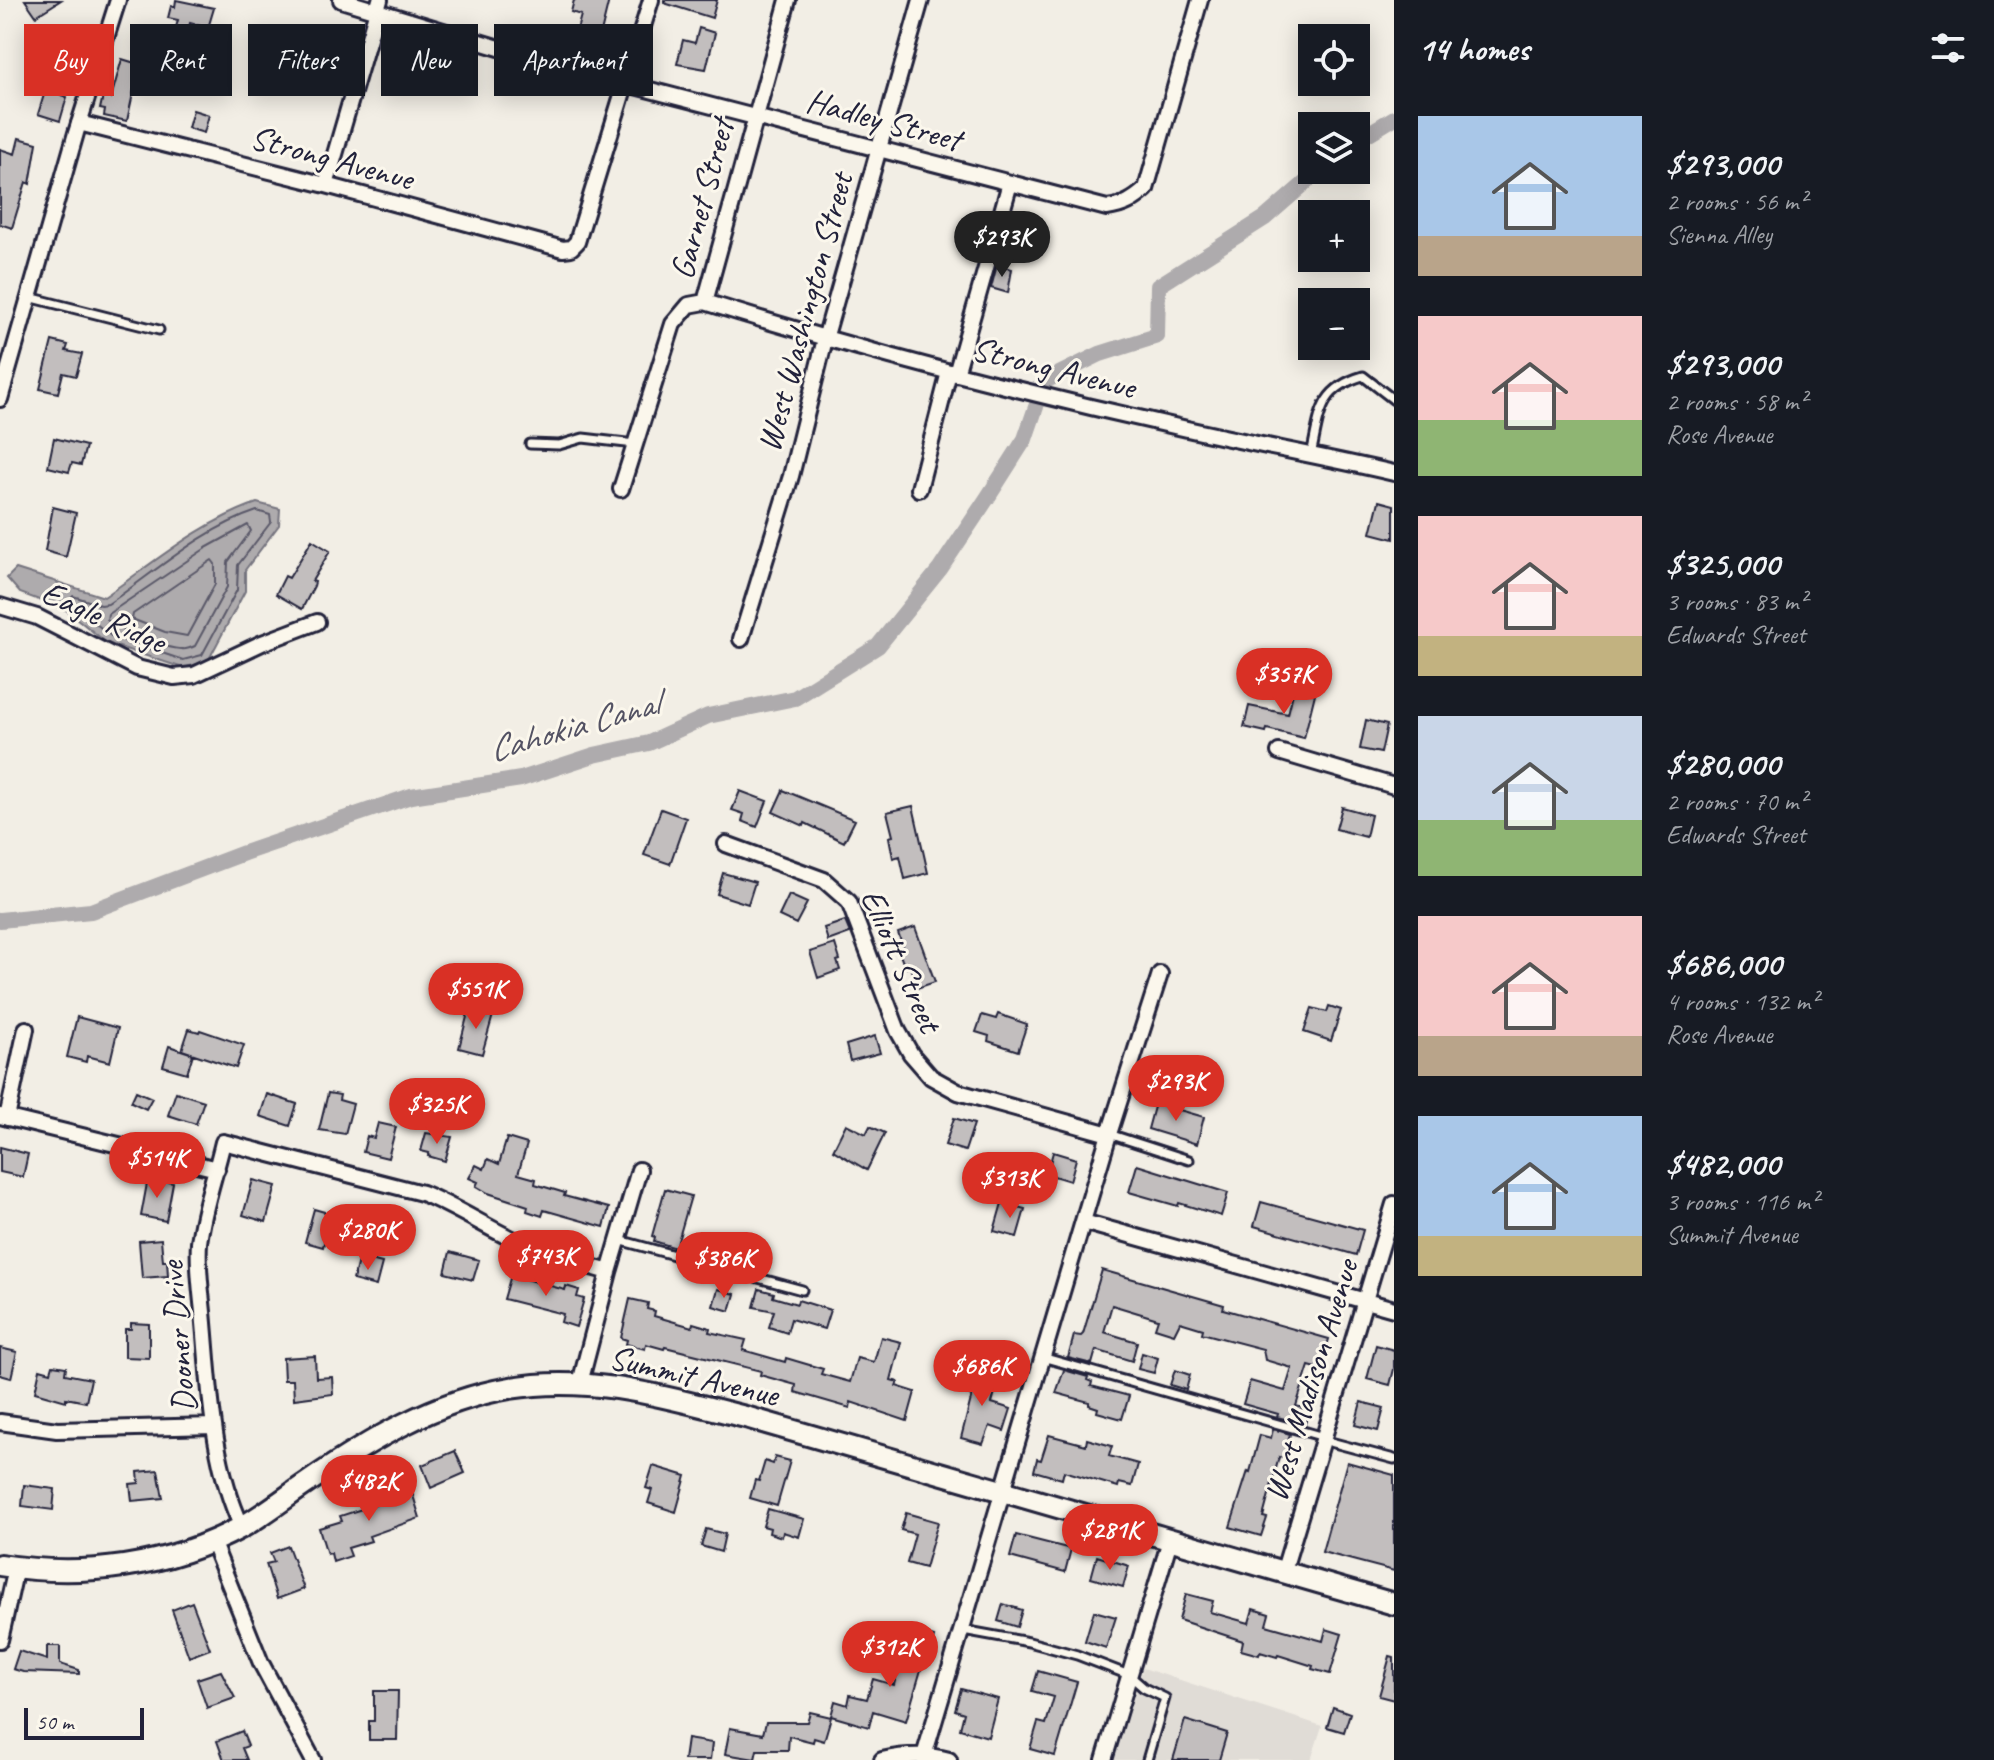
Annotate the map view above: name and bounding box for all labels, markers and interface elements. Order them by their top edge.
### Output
chip: Buy [24,24,114,96]
chip: Rent [130,24,232,96]
chip: Filters [248,24,365,96]
chip: New [381,24,478,96]
chip: Apartment [494,24,653,96]
map controls [1298,24,1370,360]
button: locate [1298,24,1370,96]
icon: filters [1926,26,1970,70]
text: 14 homes [1418,27,1529,70]
street label: Hadley Street [802,78,970,162]
street label: Garnet Street [660,110,745,284]
button: layers [1298,112,1370,184]
street label: Strong Avenue [246,115,421,201]
text: $293,000 [1666,142,1779,185]
icon: home [1482,148,1578,244]
street label: West Washington Street [747,165,863,456]
text: 2 rooms · 56 m² [1666,185,1807,218]
button: + [1298,200,1370,272]
pin: $293K [946,211,1058,279]
text: Sienna Alley [1666,218,1772,251]
text: $293K [972,220,1032,253]
button: − [1298,288,1370,360]
street label: Strong Avenue [968,326,1143,409]
text: $293,000 [1666,342,1779,385]
icon: home [1482,348,1578,444]
text: 2 rooms · 58 m² [1666,385,1807,418]
text: Rose Avenue [1666,418,1772,451]
text: $325,000 [1666,542,1779,585]
icon: home [1482,548,1578,644]
street label: Eagle Ridge [35,570,175,664]
text: 3 rooms · 83 m² [1666,585,1807,618]
text: Edwards Street [1666,618,1806,651]
pin: $357K [1228,648,1340,716]
text: $357K [1254,657,1314,690]
water label: Cahokia Canal [483,676,675,772]
text: $280,000 [1666,742,1780,785]
icon: home [1482,748,1578,844]
text: 2 rooms · 70 m² [1666,785,1807,818]
text: Edwards Street [1666,818,1806,851]
street label: Elliott Street [851,882,954,1042]
text: $686,000 [1666,942,1781,985]
icon: home [1482,948,1578,1044]
pin: $551K [420,963,532,1031]
text: $551K [446,972,506,1005]
text: 4 rooms · 132 m² [1666,985,1818,1018]
text: Rose Avenue [1666,1018,1772,1051]
pin: $293K [1120,1055,1232,1123]
text: $293K [1146,1064,1206,1097]
pin: $325K [381,1078,493,1146]
text: $325K [407,1087,467,1120]
pin: $514K [101,1132,213,1200]
text: $514K [127,1141,187,1174]
text: $482,000 [1666,1142,1780,1185]
icon: home [1482,1148,1578,1244]
pin: $313K [954,1152,1066,1220]
text: $313K [980,1161,1040,1194]
text: 3 rooms · 116 m² [1666,1185,1818,1218]
pin: $280K [312,1204,424,1272]
text: $280K [338,1213,398,1246]
text: Summit Avenue [1666,1218,1798,1251]
pin: $743K [490,1230,602,1298]
pin: $386K [668,1232,780,1300]
text: $743K [516,1239,576,1272]
text: $386K [694,1241,754,1274]
street label: West Madison Avenue [1253,1251,1368,1506]
street label: Dooner Drive [149,1258,206,1414]
street label: Summit Avenue [605,1335,785,1416]
pin: $686K [926,1340,1038,1408]
text: $686K [951,1349,1013,1382]
pin: $482K [313,1455,425,1523]
text: $482K [339,1464,399,1497]
pin: $281K [1054,1504,1166,1572]
text: $281K [1080,1513,1140,1546]
pin: $312K [834,1621,946,1689]
text: $312K [860,1630,920,1663]
scale bar [24,1704,144,1740]
text: 50 m [36,1708,73,1736]

